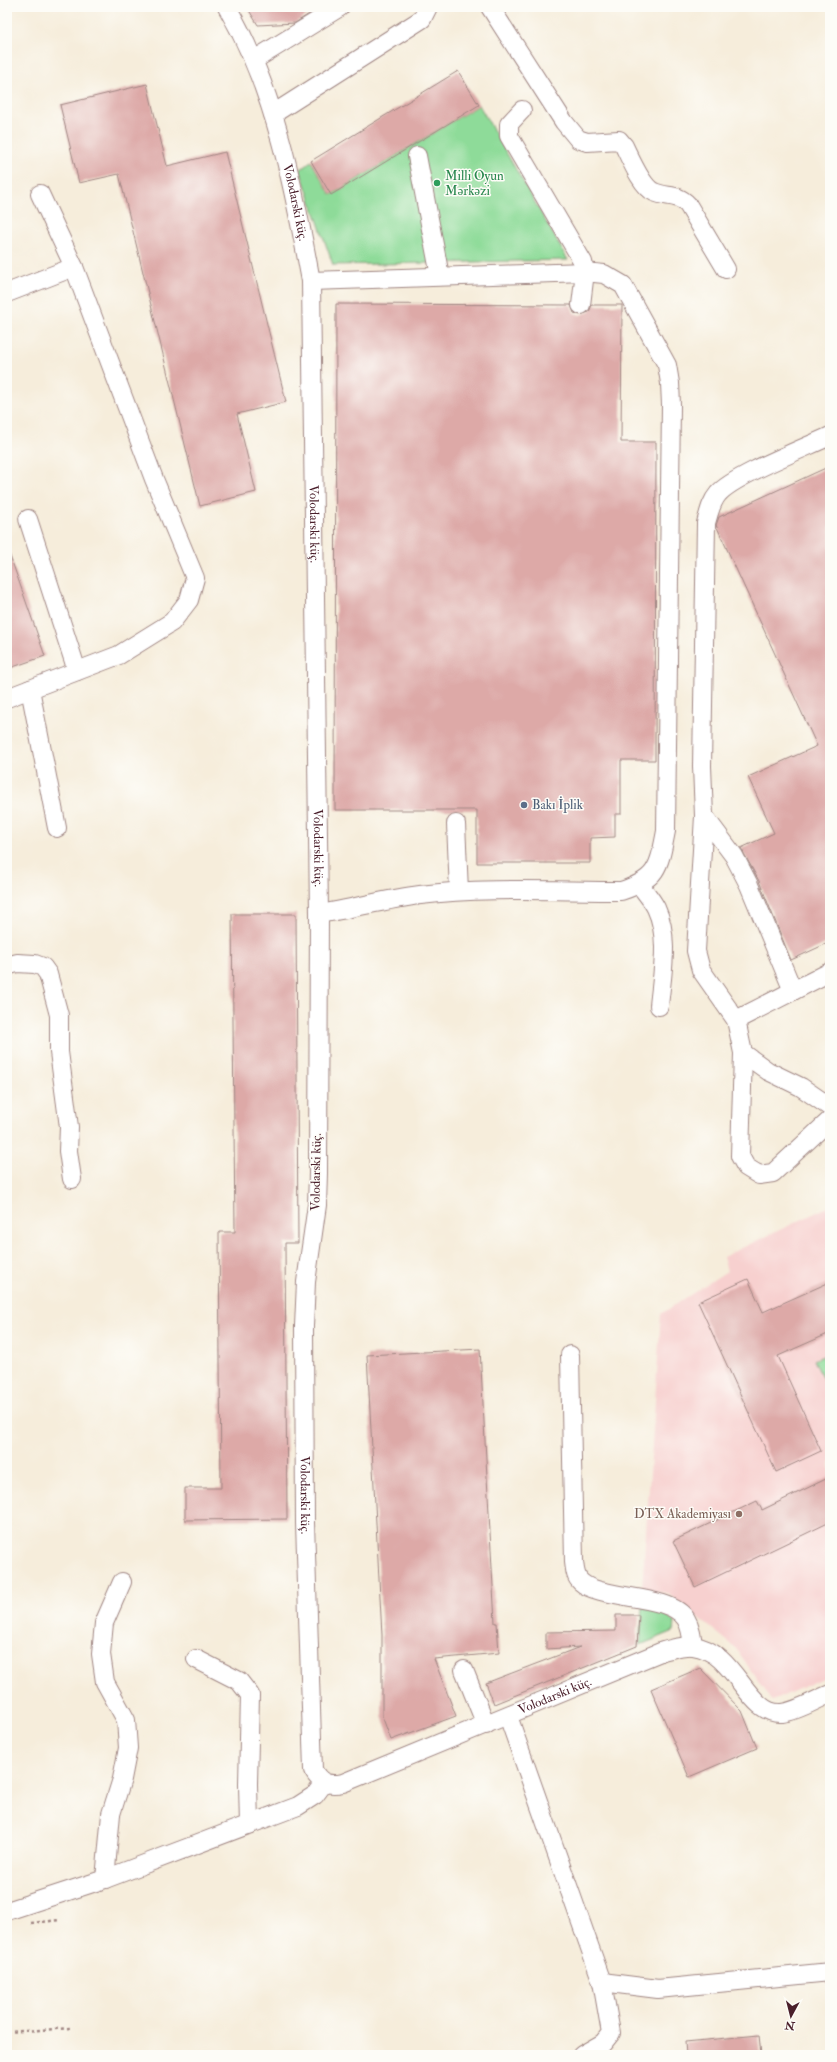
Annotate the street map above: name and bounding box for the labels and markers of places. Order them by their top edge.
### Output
place label: Milli Oyun Mərkəzi [445,168,504,199]
marker: Milli Oyun Mərkəzi [432,178,442,188]
place label: Bakı İplik [532,796,584,814]
marker: Bakı İplik [519,800,529,810]
place label: DTX Akademiyası [634,1506,732,1523]
marker: DTX Akademiyası [734,1509,744,1519]

